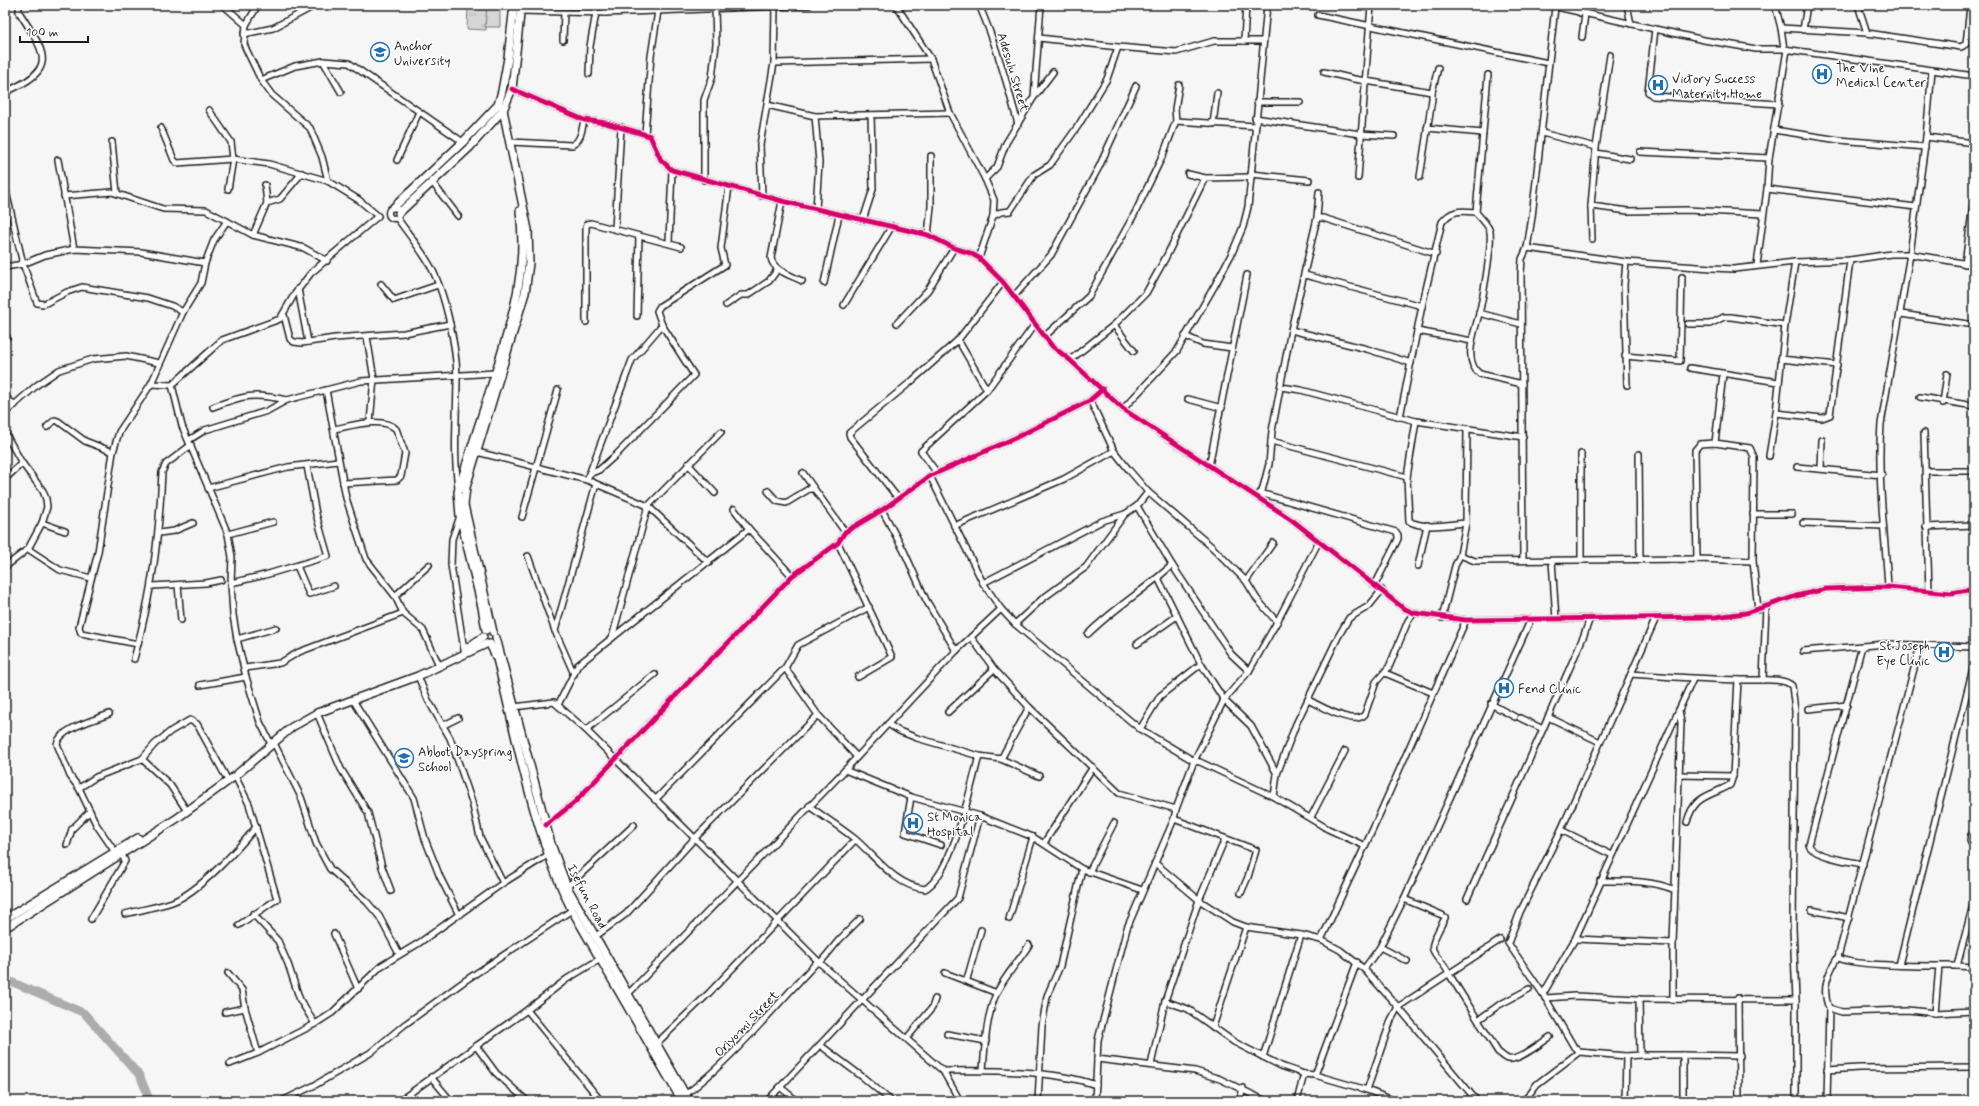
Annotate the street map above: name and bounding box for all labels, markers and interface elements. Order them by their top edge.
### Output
scale bar [20,18,88,44]
text: 100 m [26,25,58,41]
street label: Adesulu Street [992,31,1033,115]
place label: Anchor University [394,38,450,70]
school or university icon: Anchor University [369,41,391,63]
place label: The Vine Medical Center [1836,60,1926,92]
hospital icon: The Vine Medical Center [1811,63,1833,85]
place label: Victory Success Maternity Home [1672,71,1762,103]
hospital icon: Victory Success Maternity Home [1647,74,1669,96]
place label: St Joseph Eye Clinic [1876,638,1930,670]
hospital icon: St Joseph Eye Clinic [1933,641,1955,663]
hospital icon: Fend Clinic [1493,677,1515,699]
place label: Fend Clinic [1518,681,1581,698]
place label: Abbot Dayspring School [418,744,513,776]
school or university icon: Abbot Dayspring School [393,747,415,769]
place label: St Monica Hospital [927,809,982,841]
hospital icon: St Monica Hospital [902,812,924,834]
street label: Isefun Road [563,861,611,932]
street label: Oriyomi Street [711,987,783,1061]

